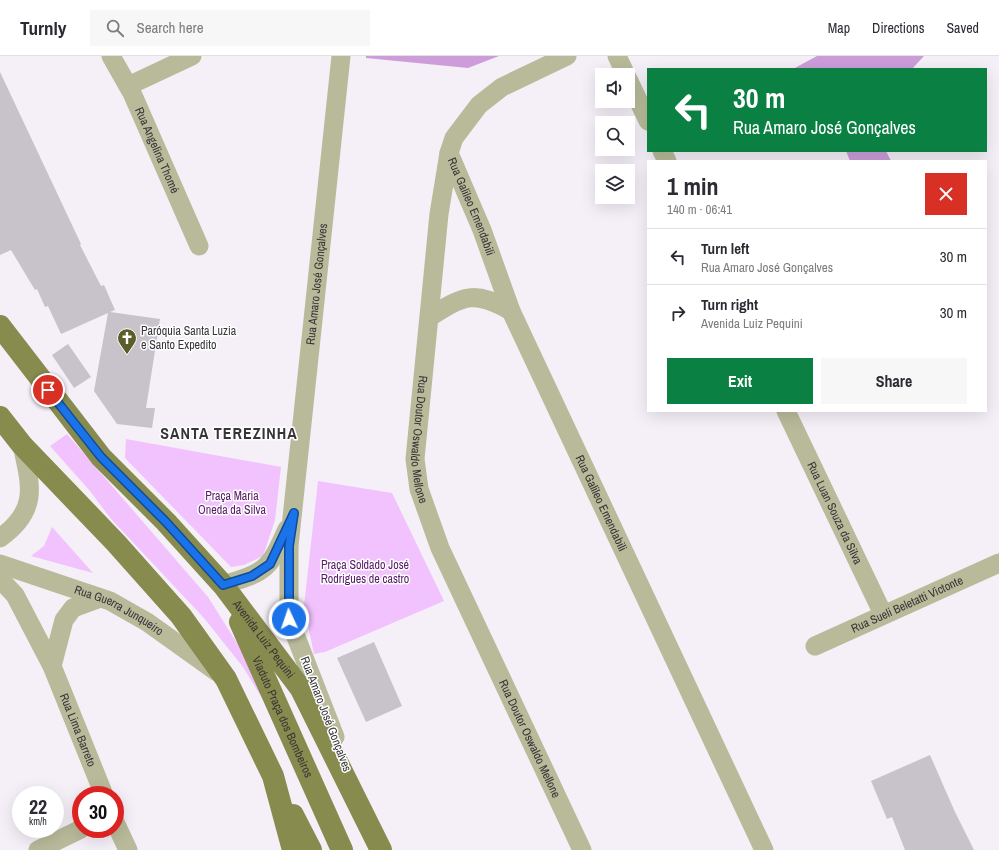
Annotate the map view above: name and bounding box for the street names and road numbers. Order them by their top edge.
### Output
street label: Rua Angelina Thomé [131,105,183,196]
street label: Rua Galileo Emendabili [444,155,498,258]
street label: Rua Amaro José Gonçalves [302,222,331,346]
street label: Rua Doutor Oswaldo Mellone [407,375,431,506]
street label: Rua Galileo Emendabili [572,452,631,554]
street label: Rua Luan Souza da Silva [803,459,866,567]
street label: Rua Sueli Beletatti Victonte [849,572,966,637]
street label: Rua Guerra Junqueiro [72,582,167,639]
street label: Avenida Luiz Pequini [228,596,298,682]
street label: Viaduto Praça dos Bombeiros [248,654,317,780]
street label: Rua Amaro José Gonçalves [297,654,355,774]
street label: Rua Doutor Oswaldo Mellone [495,677,564,800]
street label: Rua Lima Barreto [56,691,100,769]

